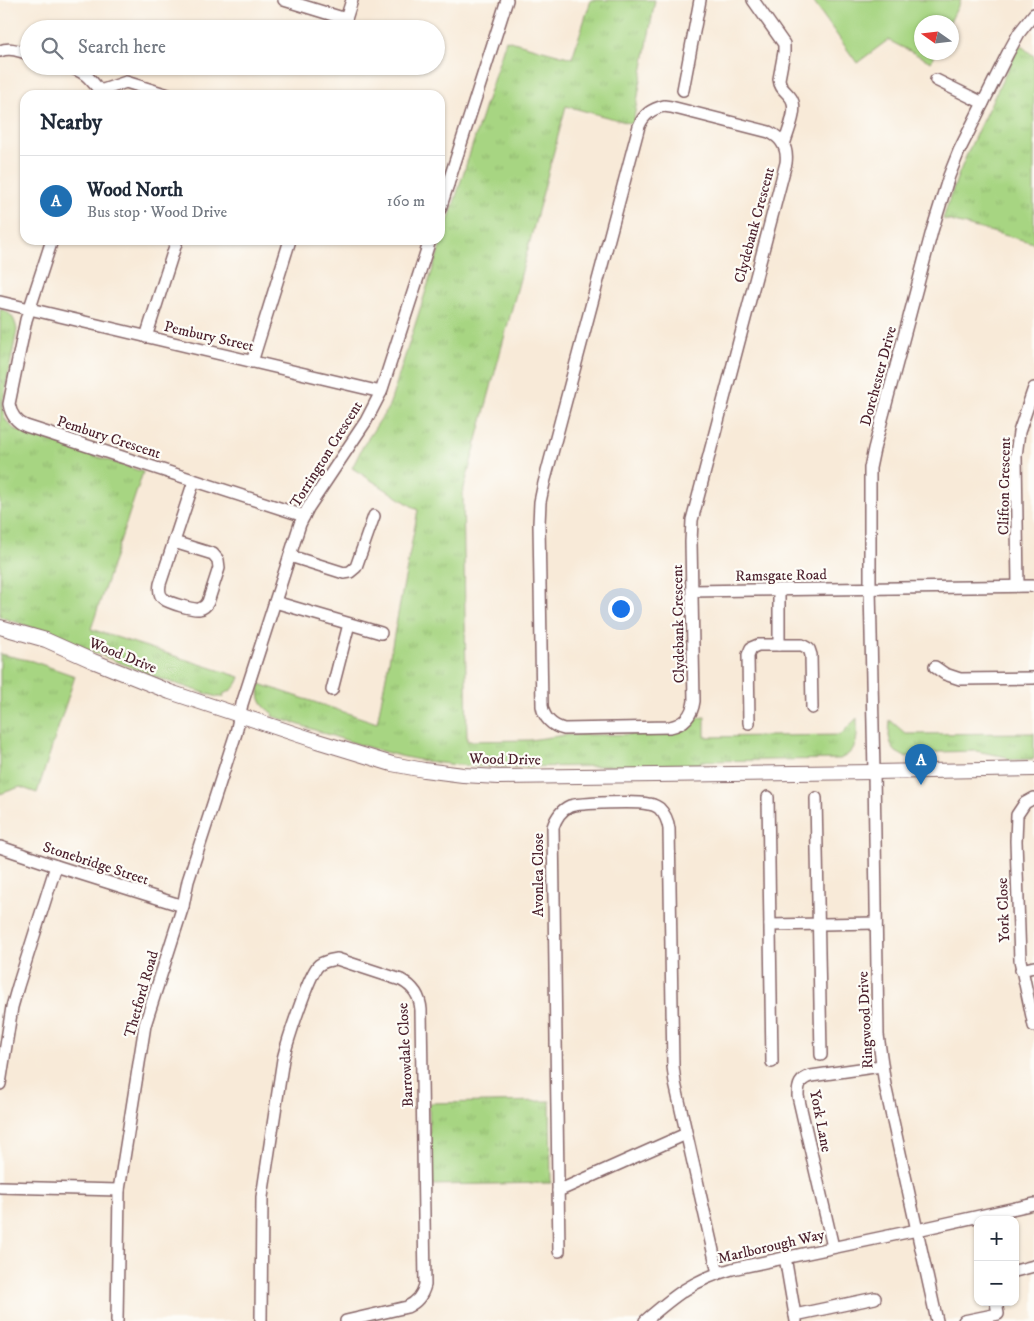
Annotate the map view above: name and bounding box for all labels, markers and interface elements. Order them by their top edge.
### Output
north arrow [914,15,959,60]
search box [20,20,445,75]
icon: search [38,34,66,62]
text: Search here [78,36,166,59]
text: Nearby [40,110,102,136]
street label: Clydebank Crescent [730,165,779,285]
text: Wood North [87,179,183,202]
text: A [51,191,61,211]
text: 160 m [387,191,425,211]
text: Bus stop · Wood Drive [87,202,227,222]
street label: Pembury Street [162,317,256,356]
street label: Dorchester Drive [856,324,901,428]
street label: Torrington Crescent [286,397,367,511]
street label: Pembury Crescent [55,412,163,463]
street label: Clifton Crescent [994,437,1015,535]
street label: Clydebank Crescent [668,564,689,684]
street label: Ramsgate Road [735,565,827,586]
your location [608,596,634,622]
street label: Wood Drive [85,633,160,678]
pin: A [905,744,937,785]
street label: Wood Drive [468,749,541,770]
street label: Avonlea Close [529,833,548,917]
street label: Stonebridge Street [41,837,151,890]
street label: York Close [993,877,1014,943]
street label: Thetford Road [120,948,163,1040]
street label: Ringwood Drive [853,971,878,1069]
street label: Barrowdale Close [393,1002,418,1108]
street label: York Lane [805,1088,836,1154]
map controls [974,1216,1019,1306]
button: + [974,1216,1019,1261]
street label: Marlborough Way [716,1225,827,1268]
button: − [974,1261,1019,1306]

